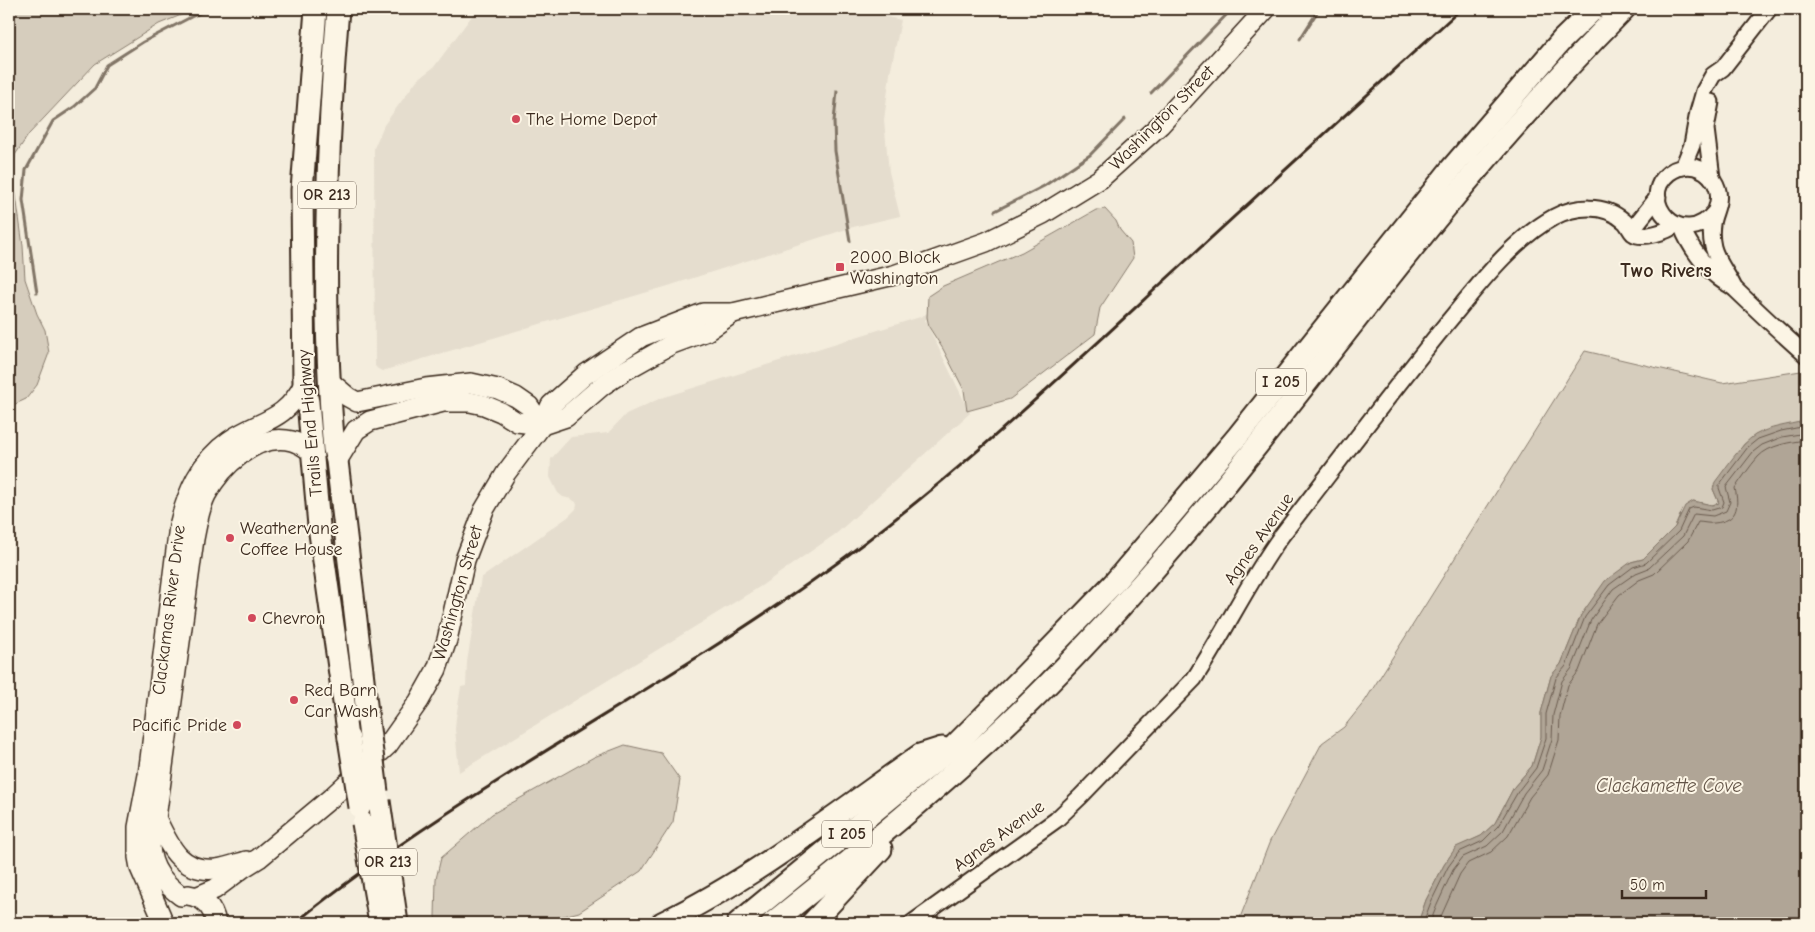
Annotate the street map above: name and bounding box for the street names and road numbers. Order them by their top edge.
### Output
street label: Washington Street [1105,61,1219,175]
road number: OR 213 [298,182,356,208]
street label: Trails End Highway [293,348,327,497]
road number: I 205 [1256,368,1306,396]
street label: Agnes Avenue [1220,489,1298,589]
street label: Washington Street [429,522,488,663]
street label: Clackamas River Drive [148,524,190,696]
street label: Agnes Avenue [949,796,1049,876]
road number: I 205 [822,821,872,848]
road number: OR 213 [359,849,417,876]

